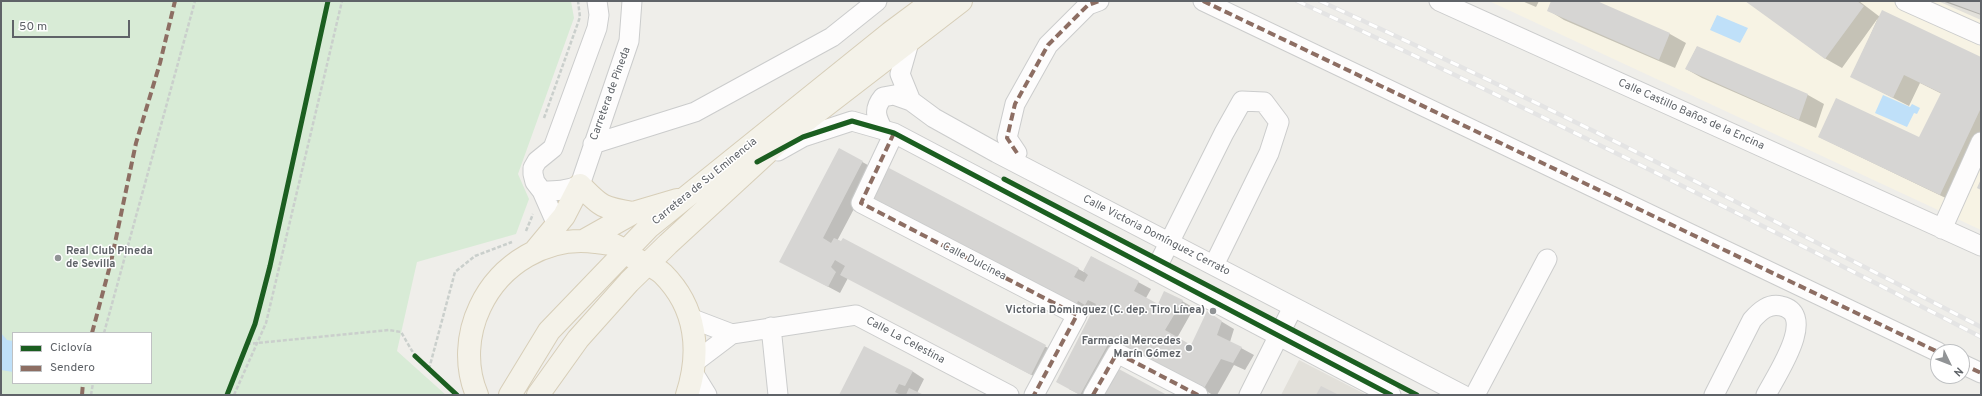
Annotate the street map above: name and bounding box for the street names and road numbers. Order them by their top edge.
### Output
street label: Carretera de Pineda [588,45,634,143]
street label: Calle Castillo Baños de la Encina [1616,77,1766,153]
street label: Carretera de Su Eminencia [650,136,760,228]
street label: Calle Victoria Domínguez Cerrato [1080,193,1232,279]
street label: Calle Dulcinea [940,240,1008,284]
street label: Calle La Celestina [863,315,947,367]

